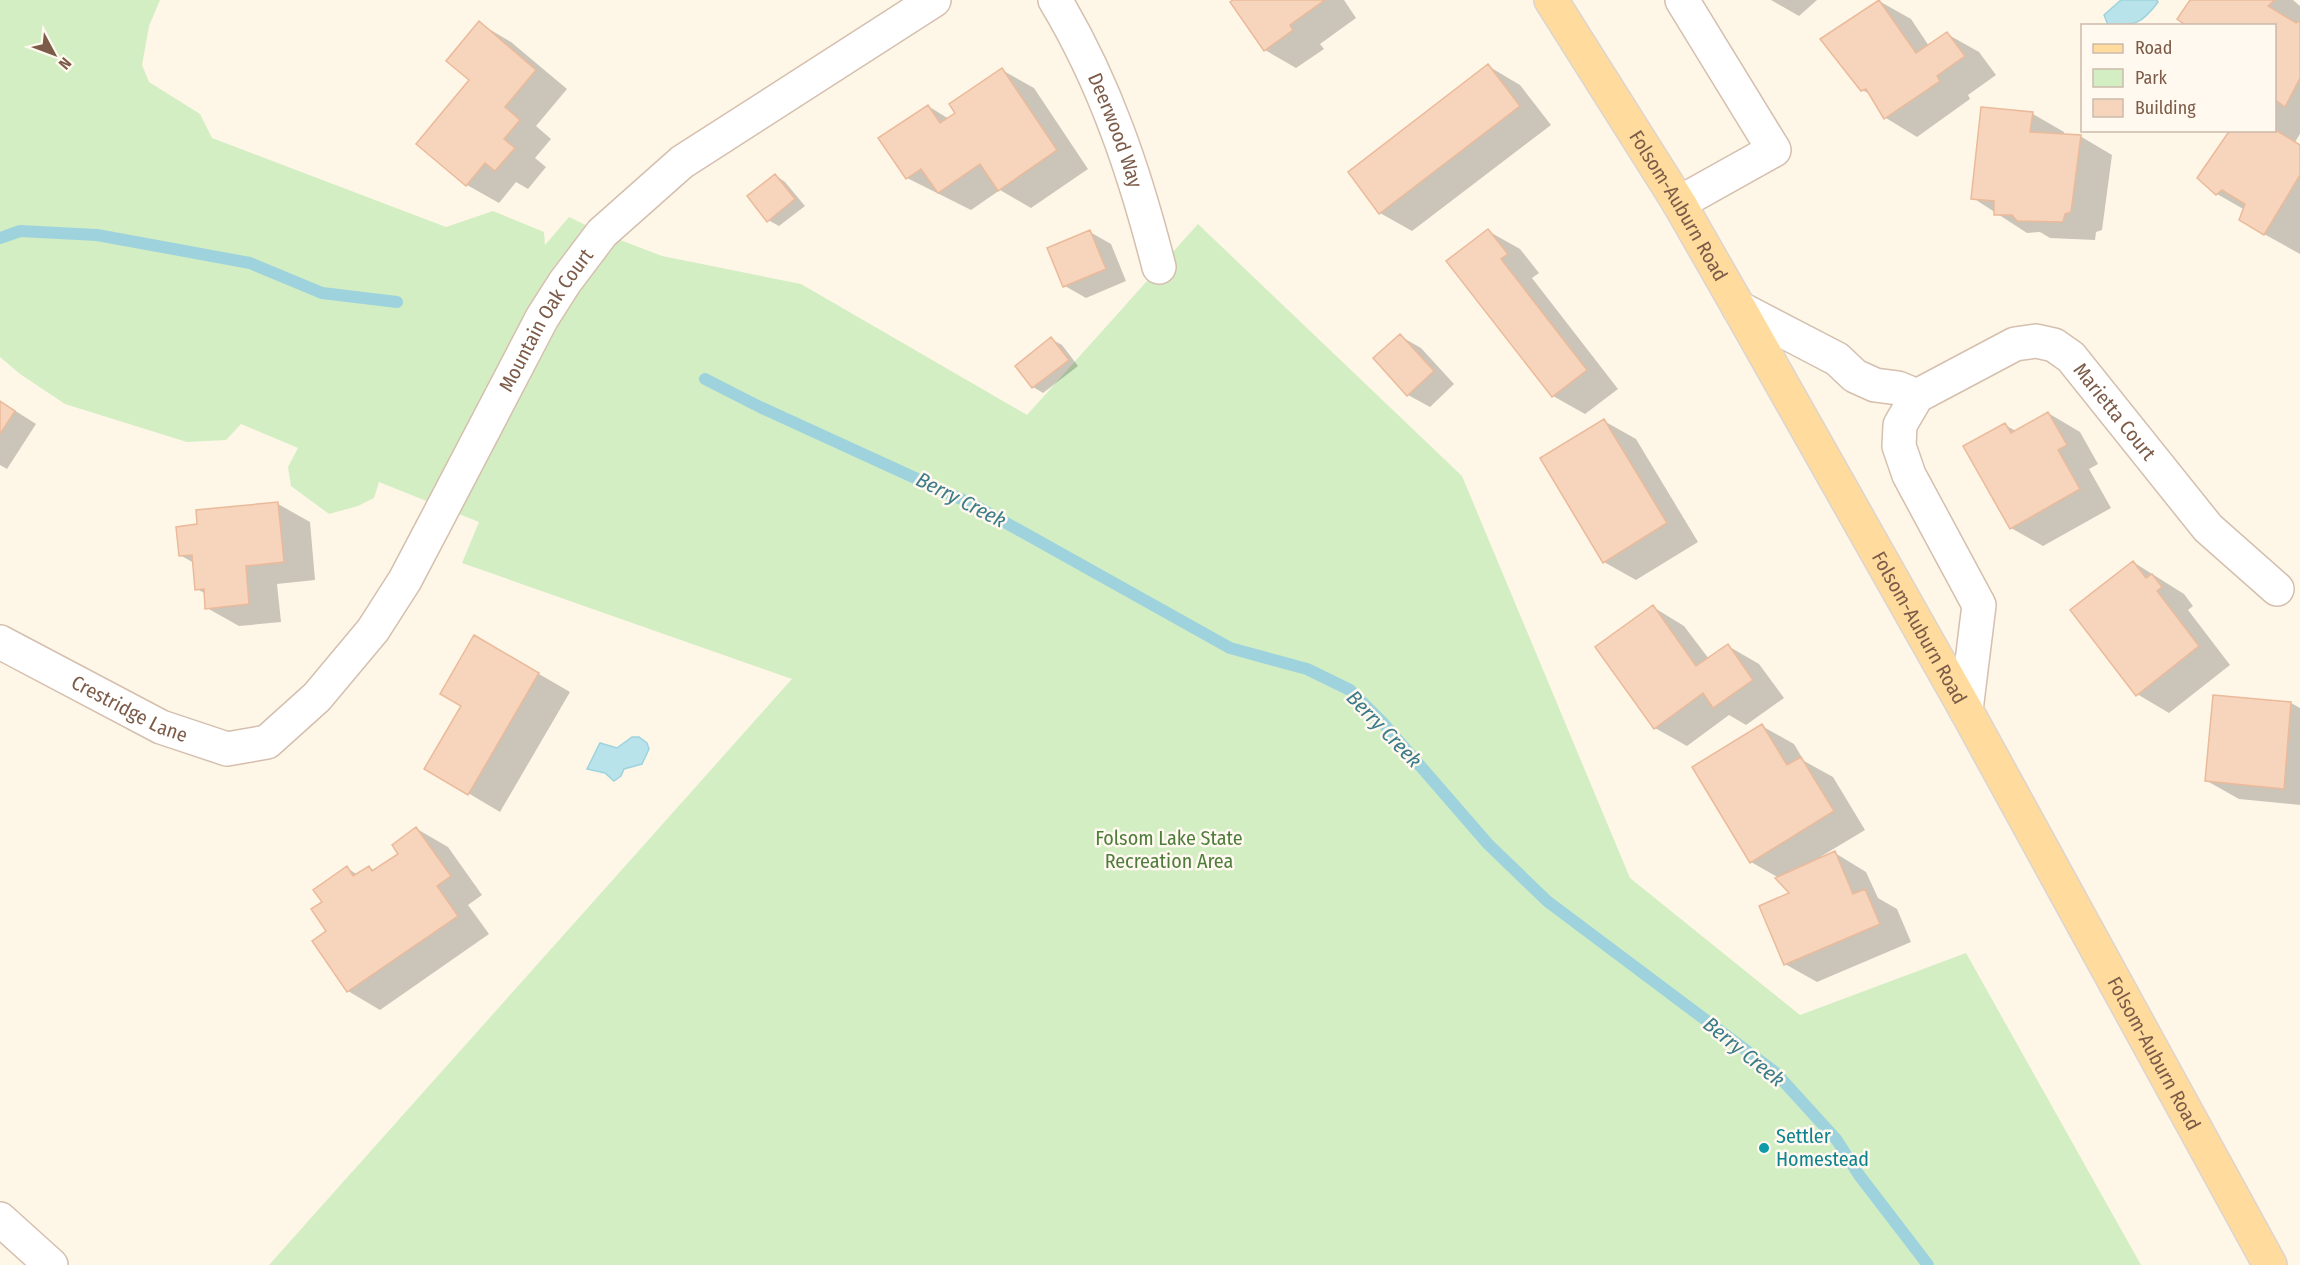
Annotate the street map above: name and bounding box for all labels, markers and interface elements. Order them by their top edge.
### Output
north arrow [24,24,84,84]
legend [2081,24,2276,132]
text: Road [2135,37,2172,59]
text: N [55,54,75,73]
text: Park [2135,67,2168,89]
street label: Deerwood Way [1083,69,1148,191]
text: Building [2135,97,2196,119]
street label: Folsom-Auburn Road [1624,126,1733,285]
street label: Mountain Oak Court [494,243,598,396]
street label: Marietta Court [2068,358,2161,465]
water label: Berry Creek [912,466,1010,534]
street label: Folsom-Auburn Road [1867,547,1972,708]
street label: Crestridge Lane [67,670,191,747]
water label: Berry Creek [1341,685,1427,773]
park label: Folsom Lake State Recreation Area [1095,826,1243,873]
street label: Folsom-Auburn Road [2102,972,2206,1134]
water label: Berry Creek [1698,1011,1790,1093]
place label: Settler Homestead [1776,1124,1869,1171]
marker: Settler Homestead [1757,1141,1771,1155]

